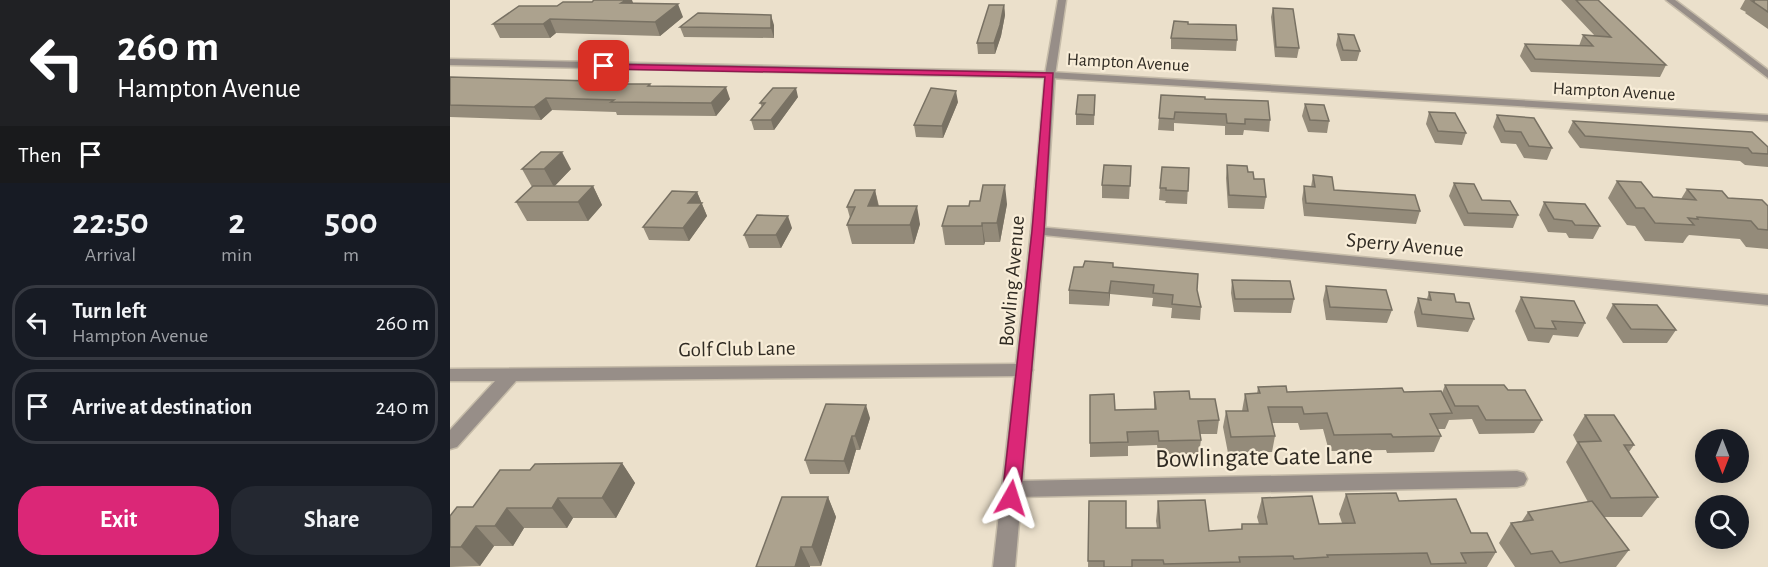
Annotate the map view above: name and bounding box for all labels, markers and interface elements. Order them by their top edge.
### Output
icon: left [18,24,96,102]
text: 260 m [117,26,219,68]
pin [578,40,629,91]
icon: arrive [587,49,620,82]
street label: Hampton Avenue [1066,51,1190,75]
text: Hampton Avenue [117,75,301,102]
street label: Hampton Avenue [1552,80,1676,104]
icon: arrive [74,138,107,171]
text: Then [18,144,62,166]
text: 22:50 [72,204,149,240]
text: 2 [228,204,245,240]
text: 500 [325,204,378,240]
street label: Bowling Avenue [996,215,1028,347]
street label: Sperry Avenue [1345,229,1465,261]
text: Arrival [85,245,136,265]
text: min [221,245,252,265]
text: m [343,245,359,265]
text: Turn left [72,300,146,322]
icon: left [21,306,54,339]
text: 260 m [376,312,429,334]
text: Hampton Avenue [72,326,208,346]
street label: Golf Club Lane [678,337,796,361]
icon: arrive [21,390,54,423]
text: Arrive at destination [72,396,252,418]
text: 240 m [376,396,429,418]
north arrow [1695,429,1749,483]
map controls [1695,429,1749,549]
street label: Bowlingate Gate Lane [1155,442,1373,472]
position arrow [979,466,1043,530]
button: Exit [18,486,219,555]
button: Share [231,486,432,555]
button: search [1695,495,1749,549]

